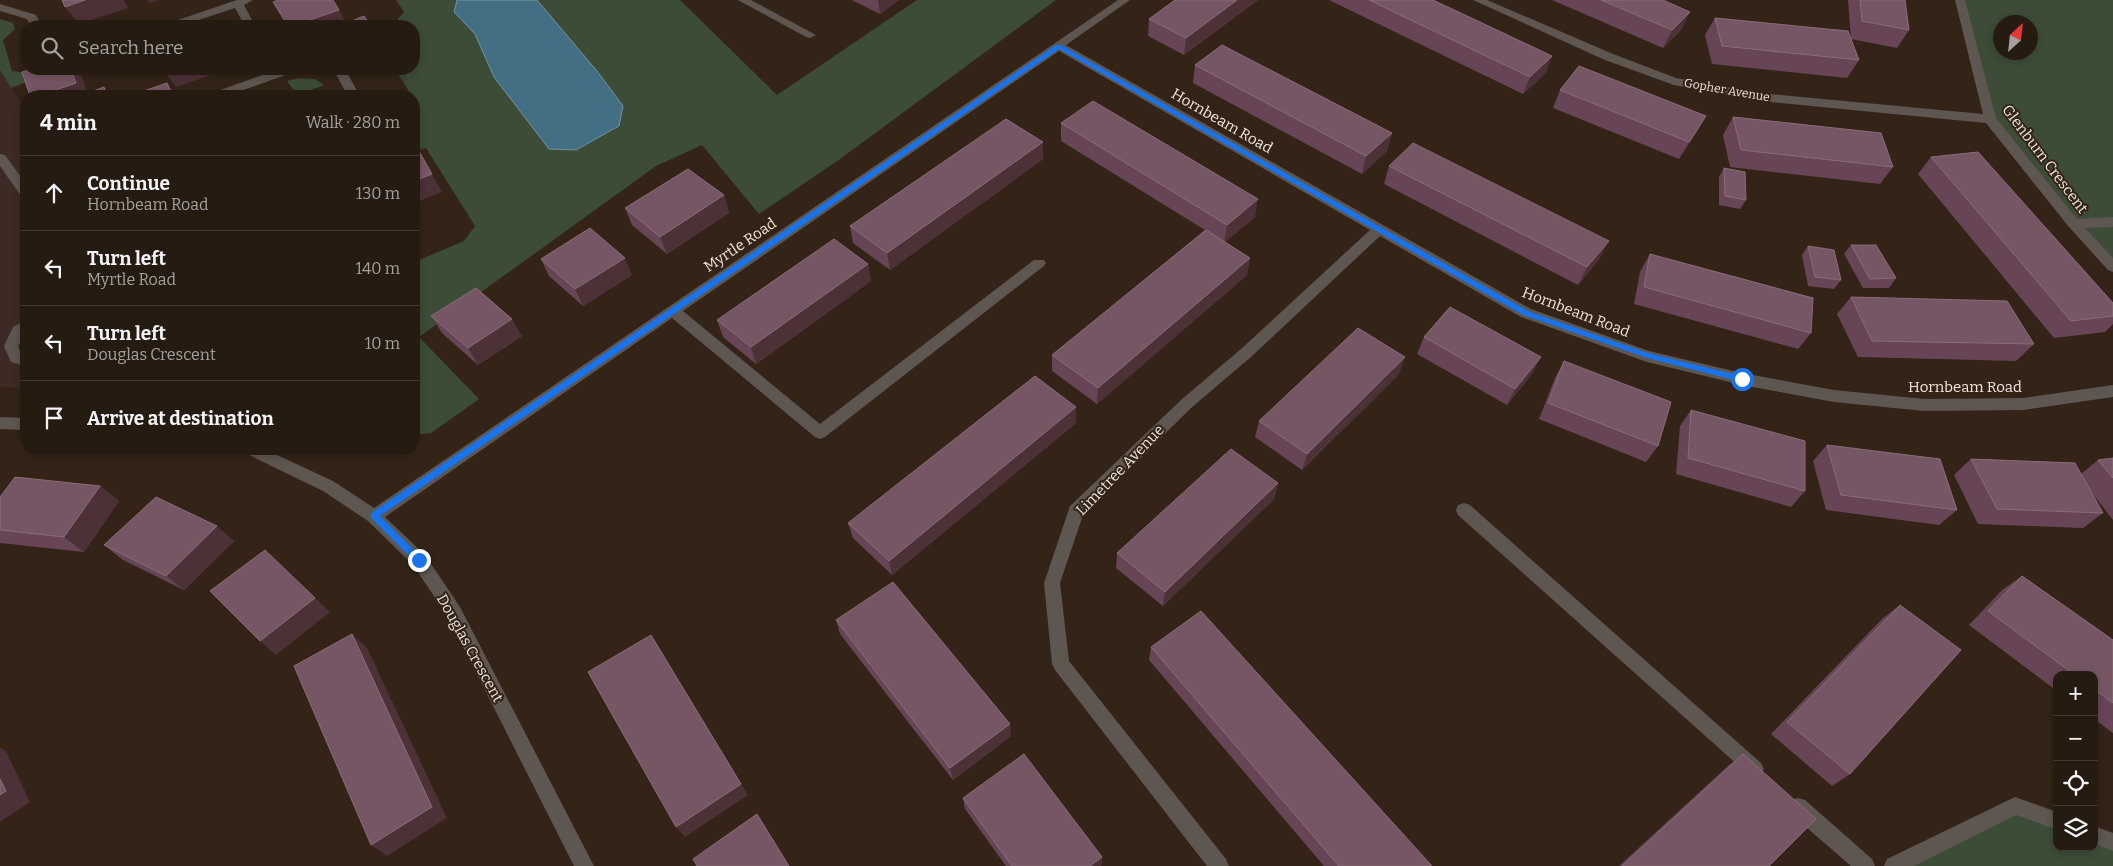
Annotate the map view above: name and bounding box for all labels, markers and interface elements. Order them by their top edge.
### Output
north arrow [1993,15,2038,60]
search box [20,20,420,75]
icon: search [38,34,66,62]
text: Search here [78,36,183,59]
street label: Gopher Avenue [1683,76,1771,104]
street label: Hornbeam Road [1168,85,1276,157]
street label: Glenburn Crescent [1998,101,2092,217]
text: 4 min [40,110,97,136]
text: Walk · 280 m [306,113,400,132]
text: Continue [87,172,170,195]
icon: ahead [40,179,68,207]
text: 130 m [356,184,400,203]
text: Hornbeam Road [87,195,209,214]
street label: Myrtle Road [700,214,780,276]
text: Turn left [87,247,166,270]
icon: left [40,254,68,282]
text: 140 m [355,259,400,278]
text: Myrtle Road [87,270,176,289]
street label: Hornbeam Road [1520,283,1632,341]
text: Turn left [87,322,166,345]
icon: left [40,329,68,357]
text: 10 m [365,334,400,353]
text: Douglas Crescent [87,345,216,364]
route start [1731,368,1754,391]
street label: Hornbeam Road [1908,378,2022,396]
icon: arrive [40,404,68,432]
text: Arrive at destination [87,407,274,430]
street label: Limetree Avenue [1072,421,1168,519]
route end [408,549,431,572]
street label: Douglas Crescent [433,591,507,706]
map controls [2053,671,2098,851]
button: + [2053,671,2098,716]
button: − [2053,716,2098,761]
button: locate [2053,761,2098,806]
button: layers [2053,806,2098,851]

